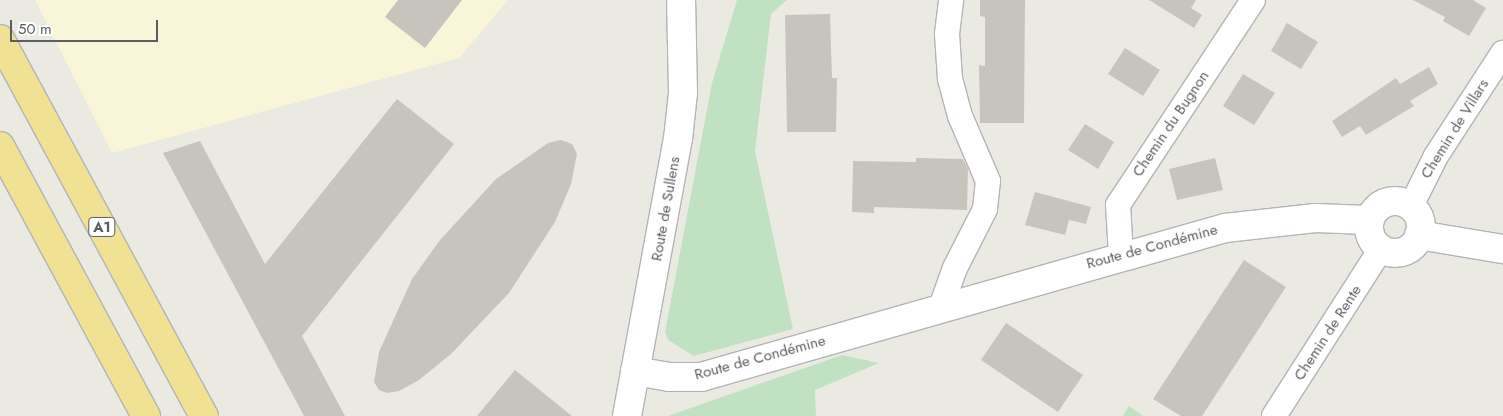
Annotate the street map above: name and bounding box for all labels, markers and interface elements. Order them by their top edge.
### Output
scale bar [12,10,160,42]
text: 50 m [18,18,52,40]
street label: Chemin du Bugnon [1129,68,1213,180]
street label: Chemin de Villars [1417,76,1493,182]
street label: Route de Sullens [648,155,684,263]
road number: A1 [88,216,116,238]
street label: Route de Condémine [1085,221,1219,273]
street label: Chemin de Rente [1291,282,1365,384]
street label: Route de Condémine [693,332,827,384]

